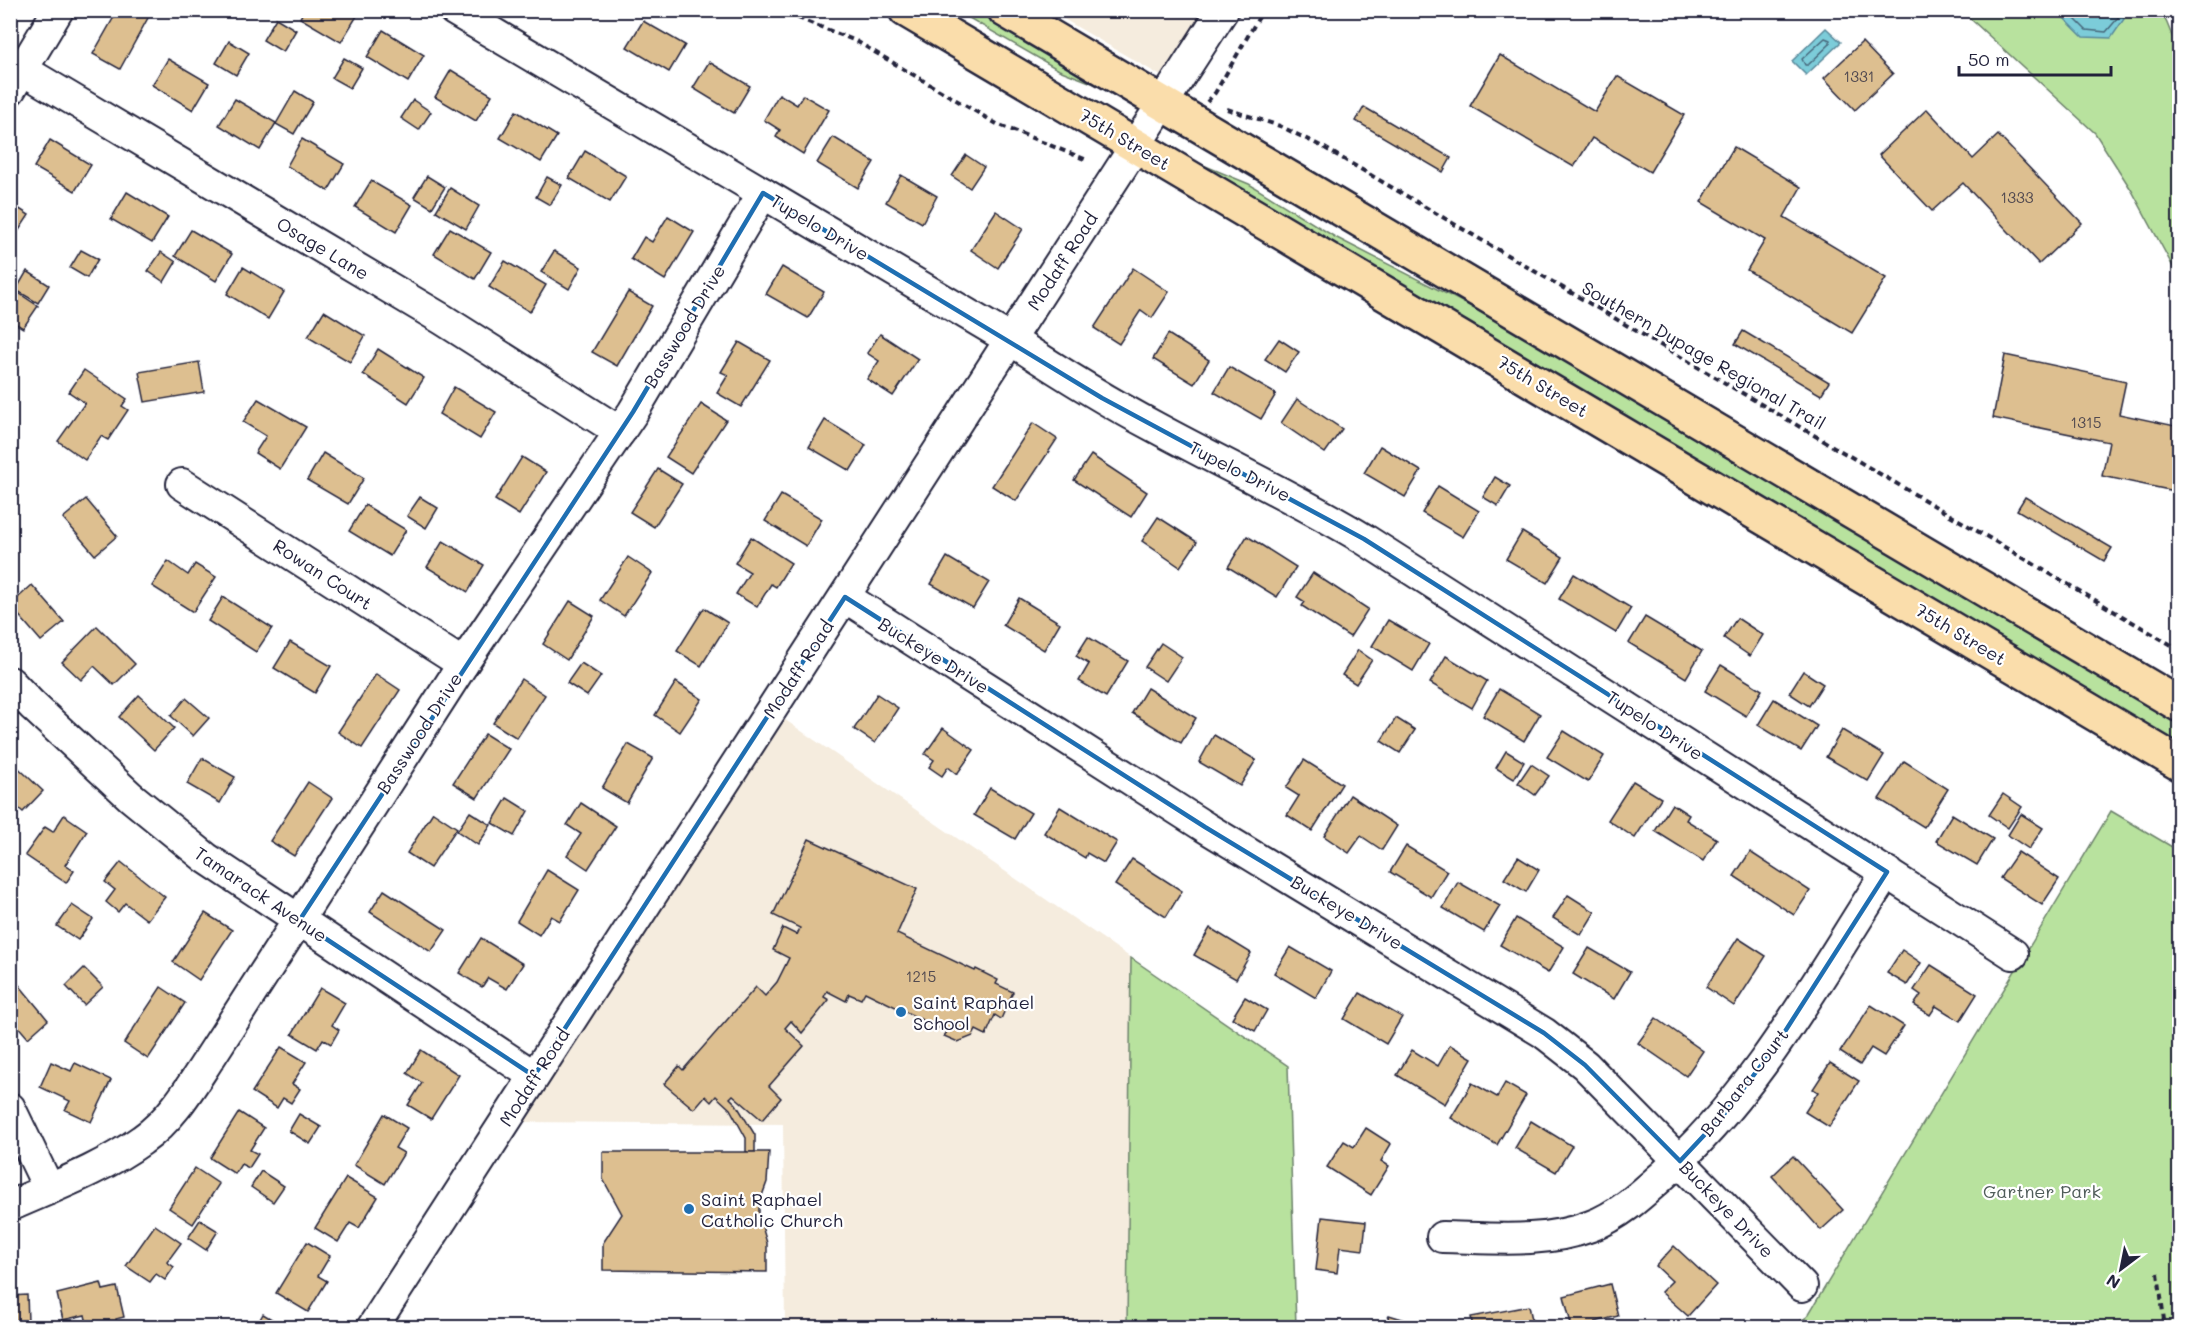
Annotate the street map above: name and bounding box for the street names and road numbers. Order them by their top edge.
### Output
street label: 75th Street [1075,103,1175,175]
street label: Tupelo Drive [766,188,874,266]
street label: Modaff Road [1021,207,1103,315]
street label: Osage Lane [273,211,373,285]
street label: Basswood Drive [638,260,730,392]
street label: Southern Dupage Regional Trail [1578,275,1830,435]
street label: 75th Street [1493,350,1593,422]
street label: Tupelo Drive [1185,435,1295,507]
street label: Rowan Court [269,533,377,615]
street label: 75th Street [1911,598,2011,670]
street label: Buckeye Drive [874,611,994,699]
street label: Modaff Road [757,615,839,723]
street label: Basswood Drive [371,668,467,798]
street label: Tupelo Drive [1602,685,1708,765]
street label: Tamarack Avenue [190,841,332,947]
street label: Buckeye Drive [1287,869,1407,955]
street label: Modaff Road [493,1023,575,1131]
street label: Barbara Court [1694,1023,1794,1141]
street label: Buckeye Drive [1675,1155,1779,1263]

